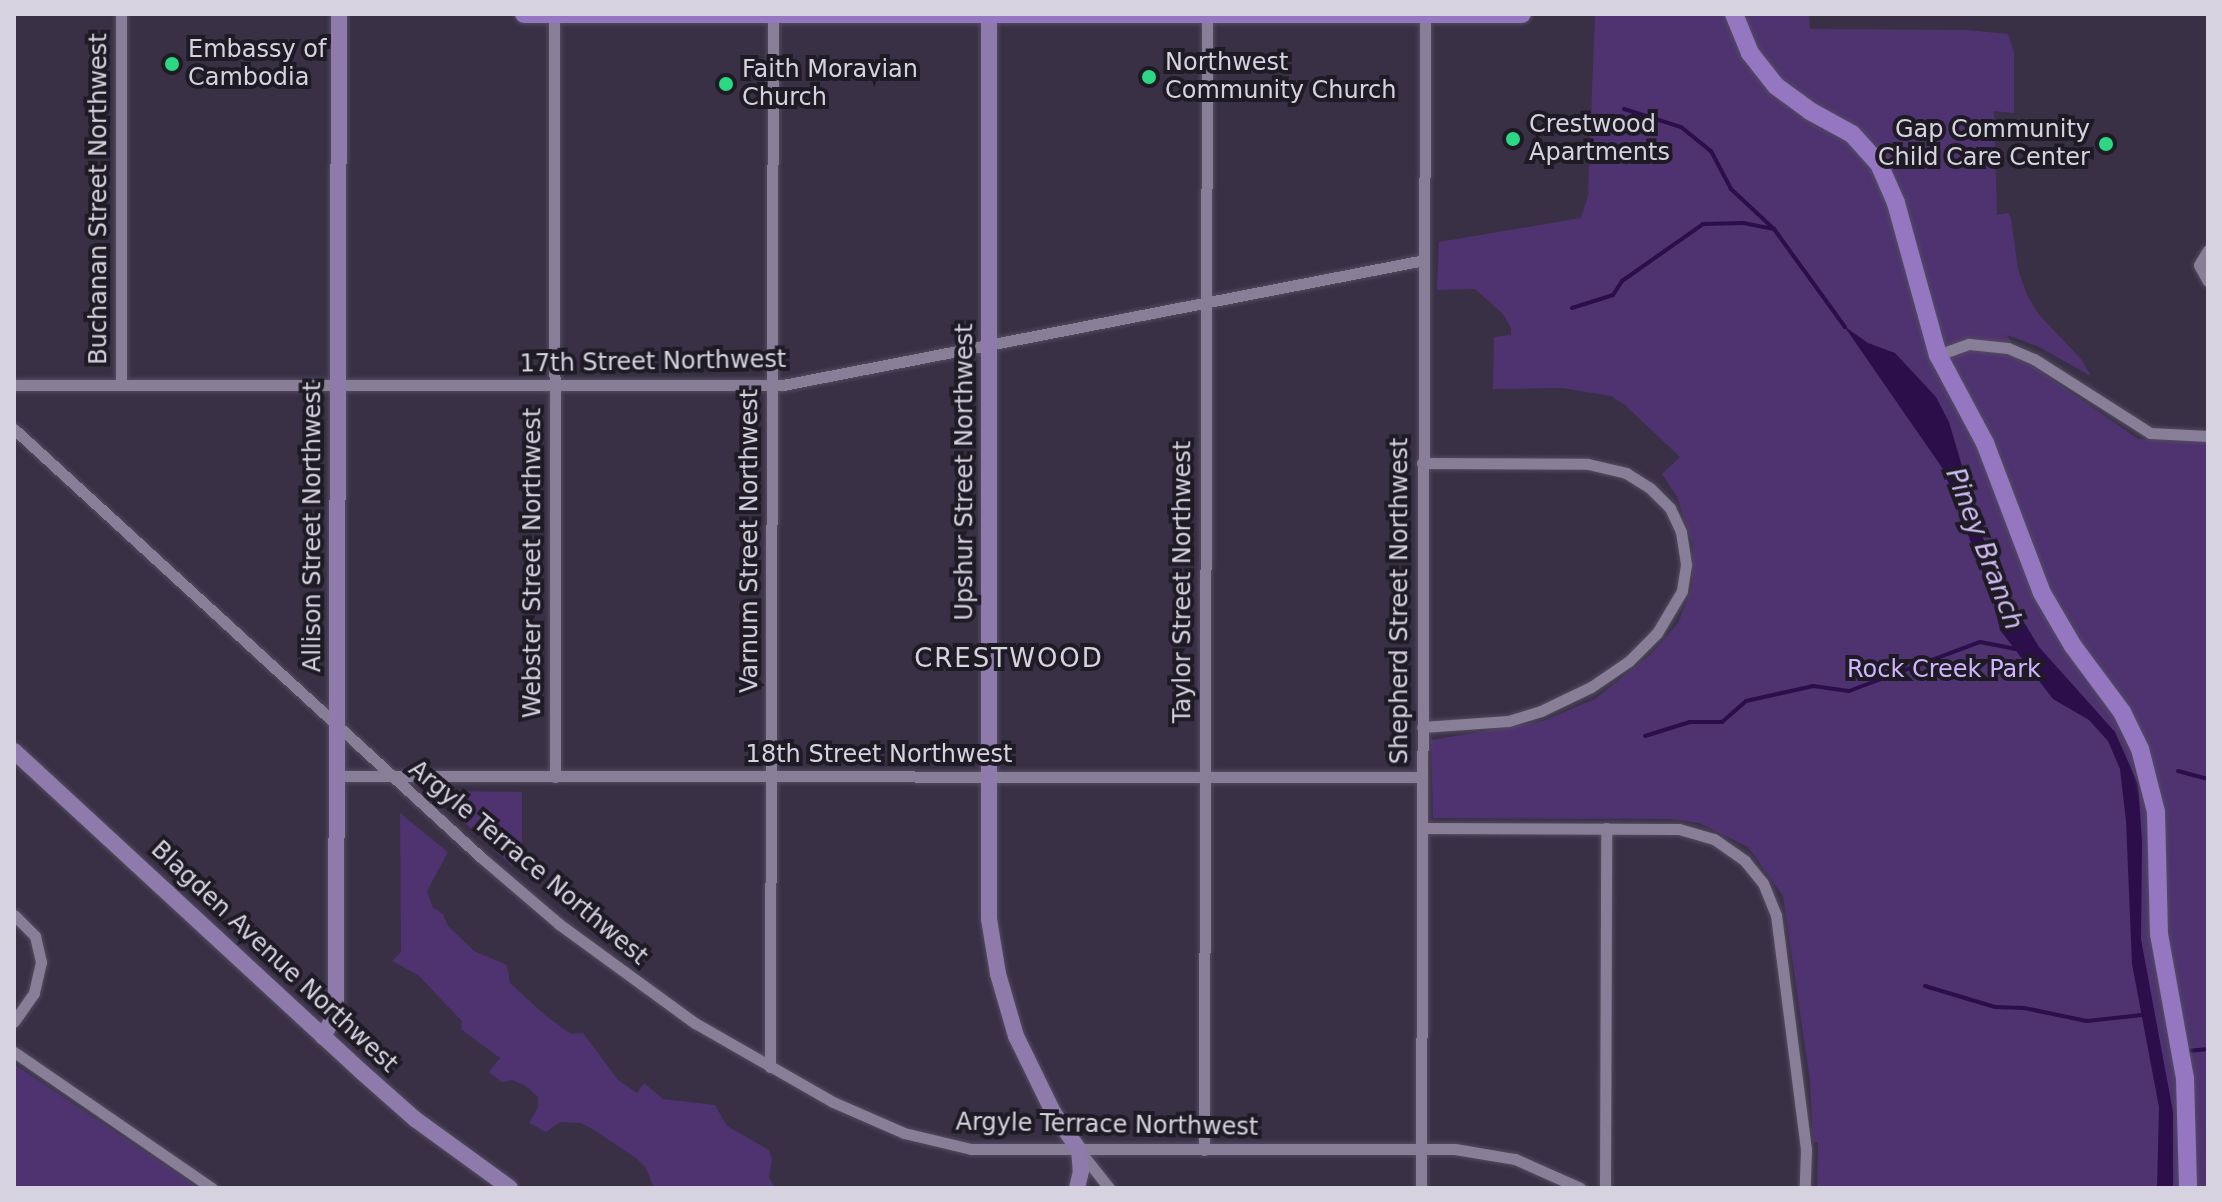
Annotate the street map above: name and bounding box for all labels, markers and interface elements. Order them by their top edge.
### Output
street label: Buchanan Street Northwest [85,33,113,365]
place label: Embassy of Cambodia [188,36,326,92]
place label: Northwest Community Church [1165,49,1396,105]
marker: Embassy of Cambodia [163,55,181,73]
place label: Faith Moravian Church [742,56,918,112]
marker: Northwest Community Church [1140,68,1158,86]
marker: Faith Moravian Church [717,75,735,93]
place label: Crestwood Apartments [1529,111,1670,167]
place label: Gap Community Child Care Center [1878,116,2090,172]
marker: Crestwood Apartments [1504,130,1522,148]
marker: Gap Community Child Care Center [2097,135,2115,153]
street label: Upshur Street Northwest [951,323,979,621]
street label: 17th Street Northwest [519,345,787,379]
street label: Allison Street Northwest [299,382,327,672]
street label: Varnum Street Northwest [736,389,764,693]
street label: Webster Street Northwest [519,408,547,718]
street label: Shepherd Street Northwest [1386,438,1414,764]
street label: Taylor Street Northwest [1169,441,1197,723]
water label: Piney Branch [1939,464,2029,634]
district label: CRESTWOOD [914,643,1104,675]
park label: Rock Creek Park [1847,656,2041,684]
street label: 18th Street Northwest [746,741,1012,769]
street label: Argyle Terrace Northwest [403,755,653,971]
street label: Blagden Avenue Northwest [145,835,403,1079]
street label: Argyle Terrace Northwest [955,1108,1259,1142]

